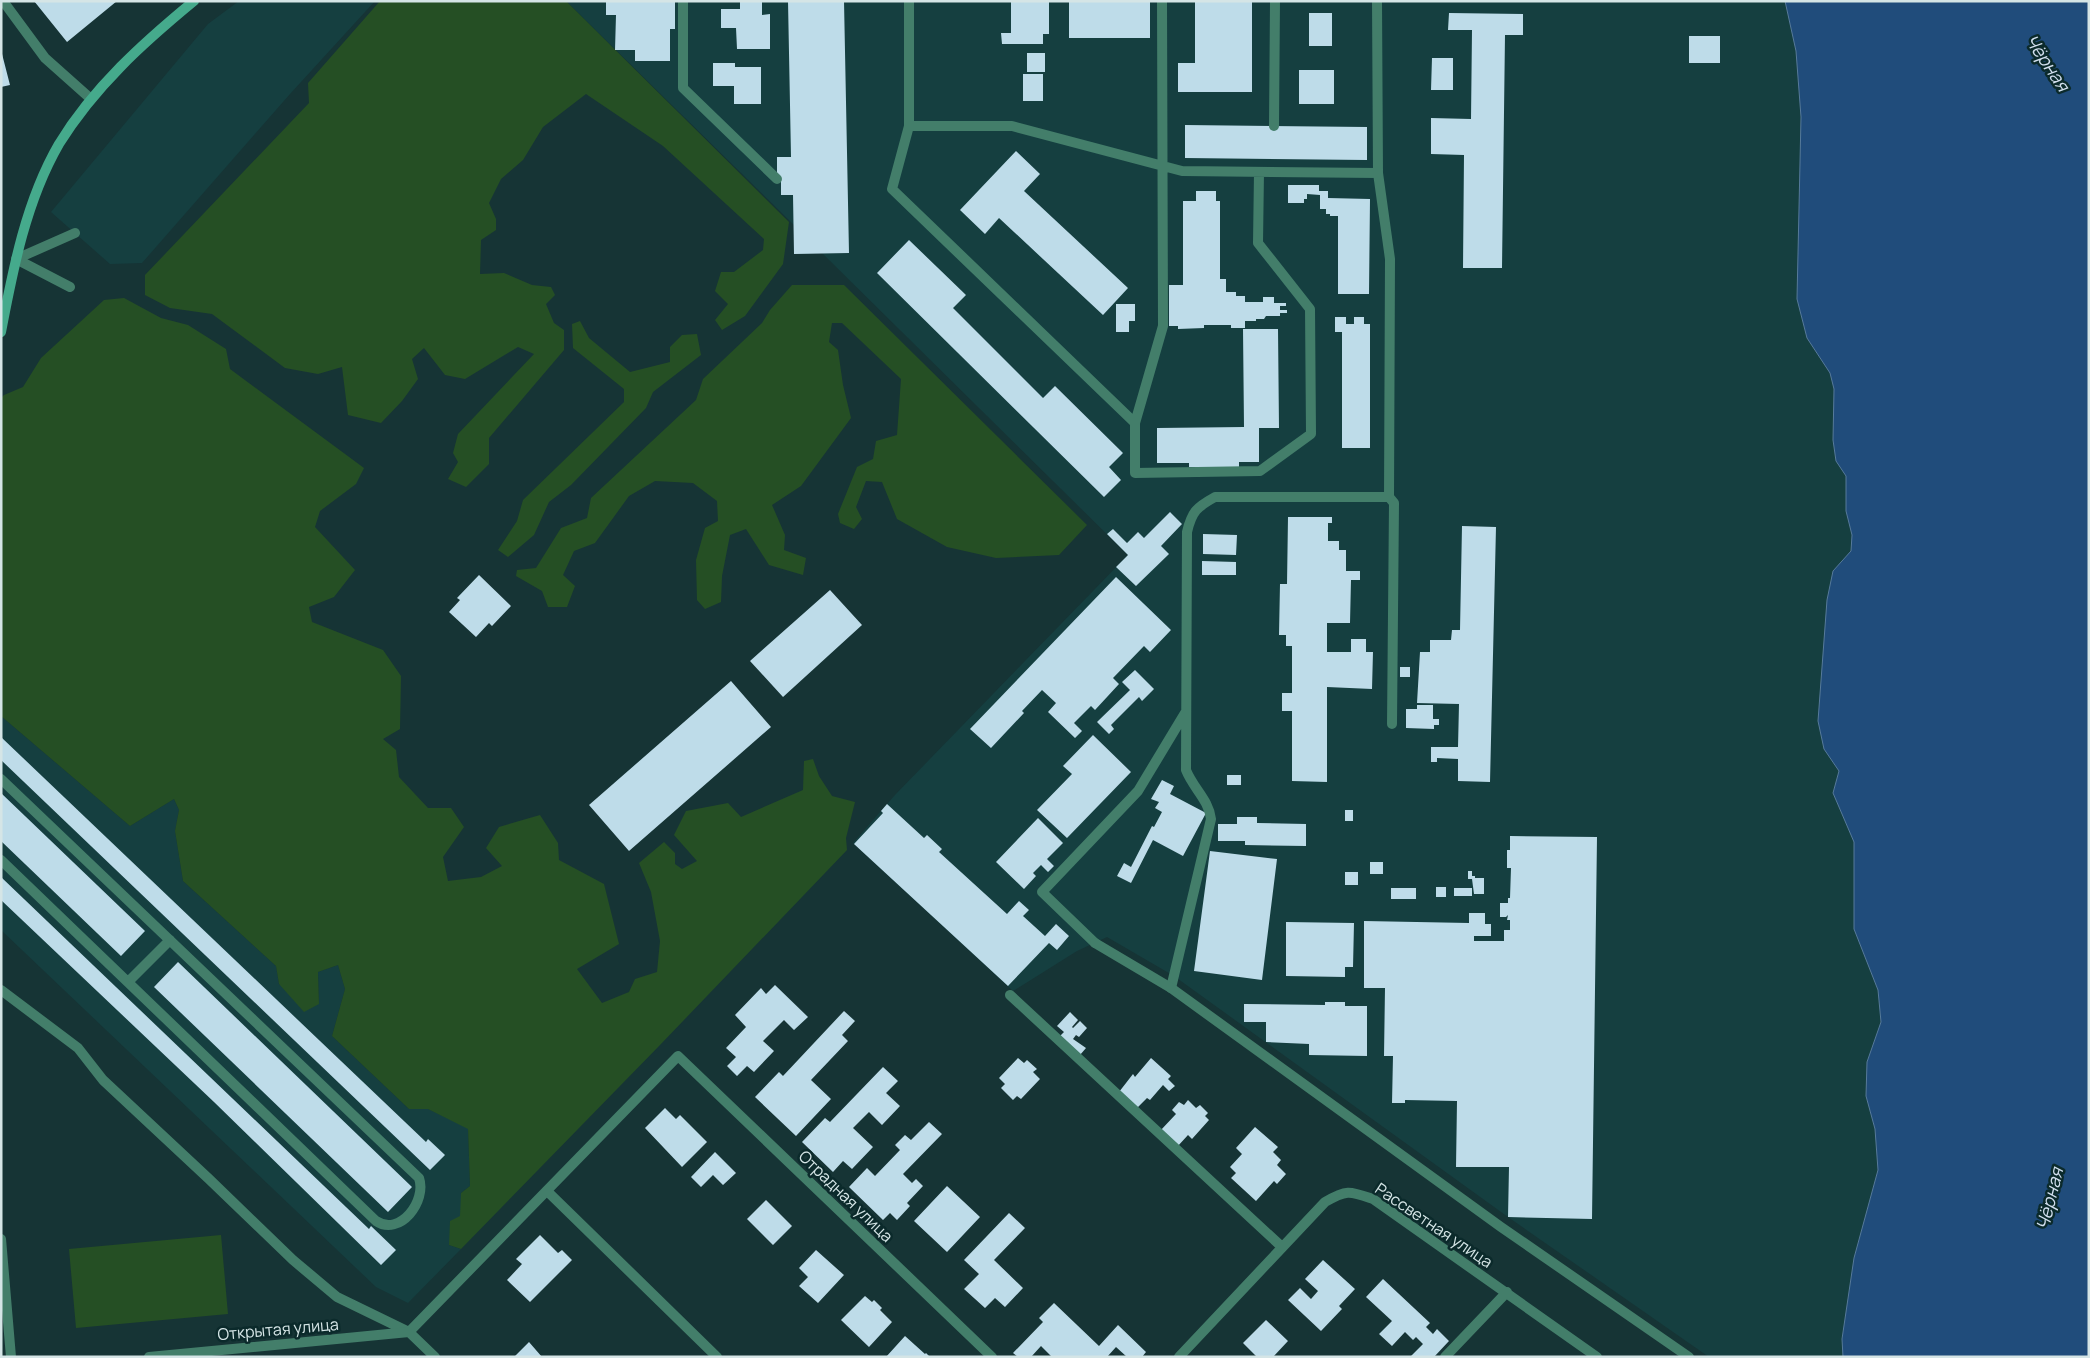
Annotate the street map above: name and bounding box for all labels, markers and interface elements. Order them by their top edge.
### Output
water label: Чёрная [2020,29,2077,97]
street label: Отрадная улица [794,1145,898,1247]
water label: Чёрная [2030,1163,2069,1232]
street label: Рассветная улица [1371,1177,1497,1273]
street label: Открытая улица [216,1313,340,1345]

